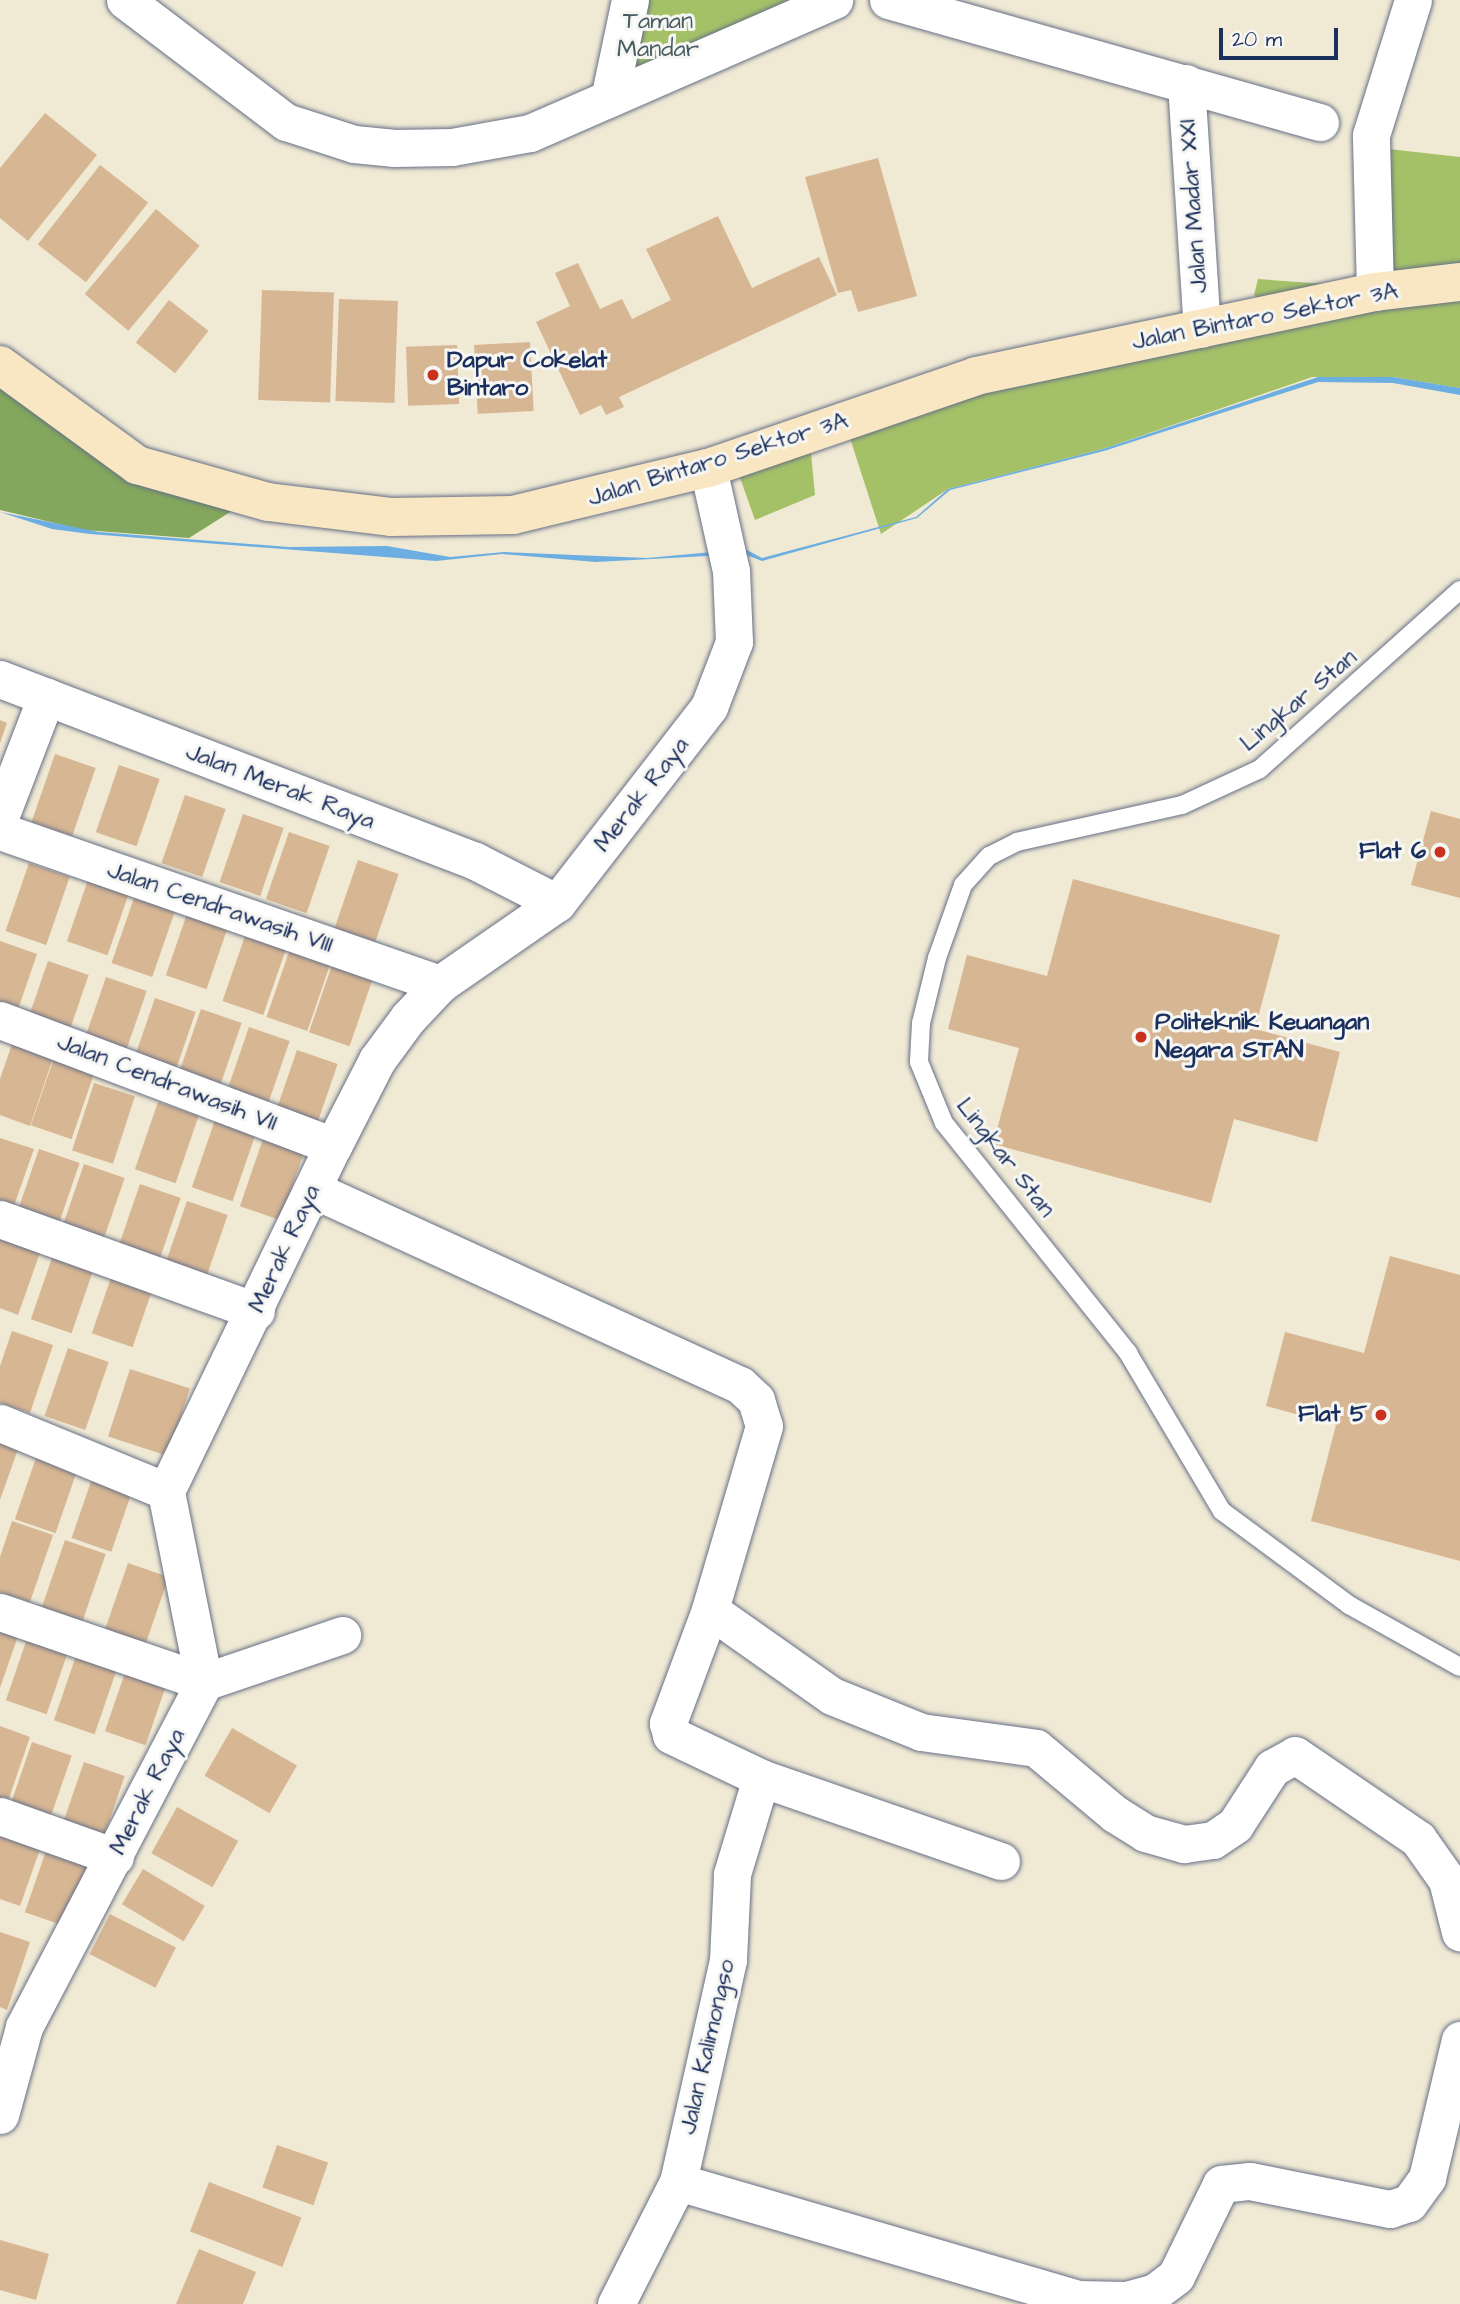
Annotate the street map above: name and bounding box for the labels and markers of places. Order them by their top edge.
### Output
place label: Dapur Cokelat Bintaro [447,347,607,403]
marker: Dapur Cokelat Bintaro [425,367,441,383]
place label: Flat 6 [1359,838,1426,866]
marker: Flat 6 [1432,844,1448,860]
place label: Politeknik Keuangan Negara STAN [1155,1009,1369,1065]
marker: Politeknik Keuangan Negara STAN [1133,1029,1149,1045]
place label: Flat 5 [1298,1401,1367,1429]
marker: Flat 5 [1373,1407,1389,1423]

